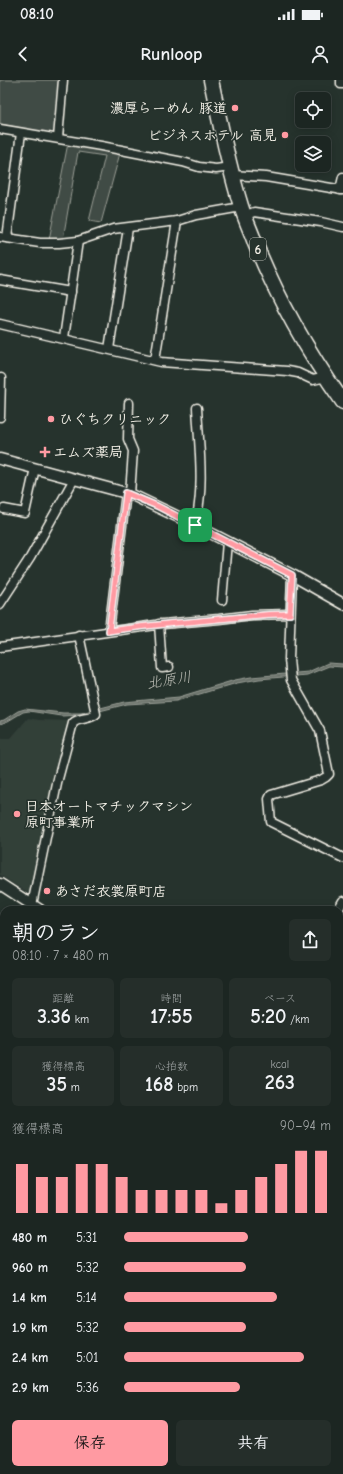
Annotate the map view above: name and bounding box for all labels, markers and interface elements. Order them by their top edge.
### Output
text: 08:10 [20,5,54,23]
icon: back [12,43,34,65]
icon: person [309,43,331,65]
text: Runloop [141,44,202,65]
map controls [295,92,331,172]
button: locate [295,92,331,128]
place label: 濃厚らーめん 豚道 [110,100,227,117]
marker: 濃厚らーめん 豚道 [230,103,240,113]
place label: ビジネスホテル 高見 [147,127,277,144]
marker: ビジネスホテル 高見 [280,130,290,140]
button: layers [295,136,331,172]
road number: 6 [250,238,266,260]
place label: ひぐちクリニック [59,411,171,428]
marker: ひぐちクリニック [46,414,56,424]
place label: エムズ薬局 [53,444,123,461]
marker: エムズ薬局 [40,447,50,457]
pin [178,508,212,542]
icon: arrive [184,514,206,536]
water label: 北原川 [145,668,193,692]
place label: 日本オートマチックマシン 原町事業所 [25,798,193,831]
marker: 日本オートマチックマシン 原町事業所 [12,809,22,819]
place label: あさだ衣裳原町店 [55,883,167,900]
marker: あさだ衣裳原町店 [42,886,52,896]
button: share [289,919,331,961]
text: 朝のラン [12,920,100,946]
text: 08:10 · 7 × 480 m [12,948,109,963]
text: 距離 [52,992,74,1005]
text: 時間 [160,992,182,1005]
text: ペース [264,992,296,1005]
text: 3.36 [37,1005,71,1028]
text: 17:55 [150,1005,193,1028]
text: 5:20 [250,1005,286,1028]
text: km [71,1013,89,1026]
text: /km [286,1013,309,1026]
text: kcal [271,1058,289,1071]
text: 獲得標高 [41,1060,85,1073]
text: 心拍数 [155,1060,188,1073]
text: 263 [265,1071,295,1094]
text: 35 [47,1073,67,1096]
text: 168 [145,1073,174,1096]
text: m [67,1081,80,1094]
text: bpm [174,1081,198,1094]
text: 90–94 m [280,1118,331,1133]
text: 獲得標高 [12,1121,64,1136]
text: 480 m [12,1230,47,1245]
text: 5:31 [76,1230,97,1245]
text: 960 m [12,1260,48,1275]
text: 5:32 [76,1260,99,1275]
text: 1.4 km [12,1290,47,1305]
text: 5:14 [76,1290,97,1305]
text: 1.9 km [12,1320,48,1335]
text: 5:32 [76,1320,99,1335]
text: 2.4 km [12,1350,48,1365]
text: 5:01 [76,1350,98,1365]
text: 2.9 km [12,1380,49,1395]
text: 5:36 [76,1380,99,1395]
button: 保存 [12,1420,168,1466]
button: 共有 [176,1420,331,1466]

